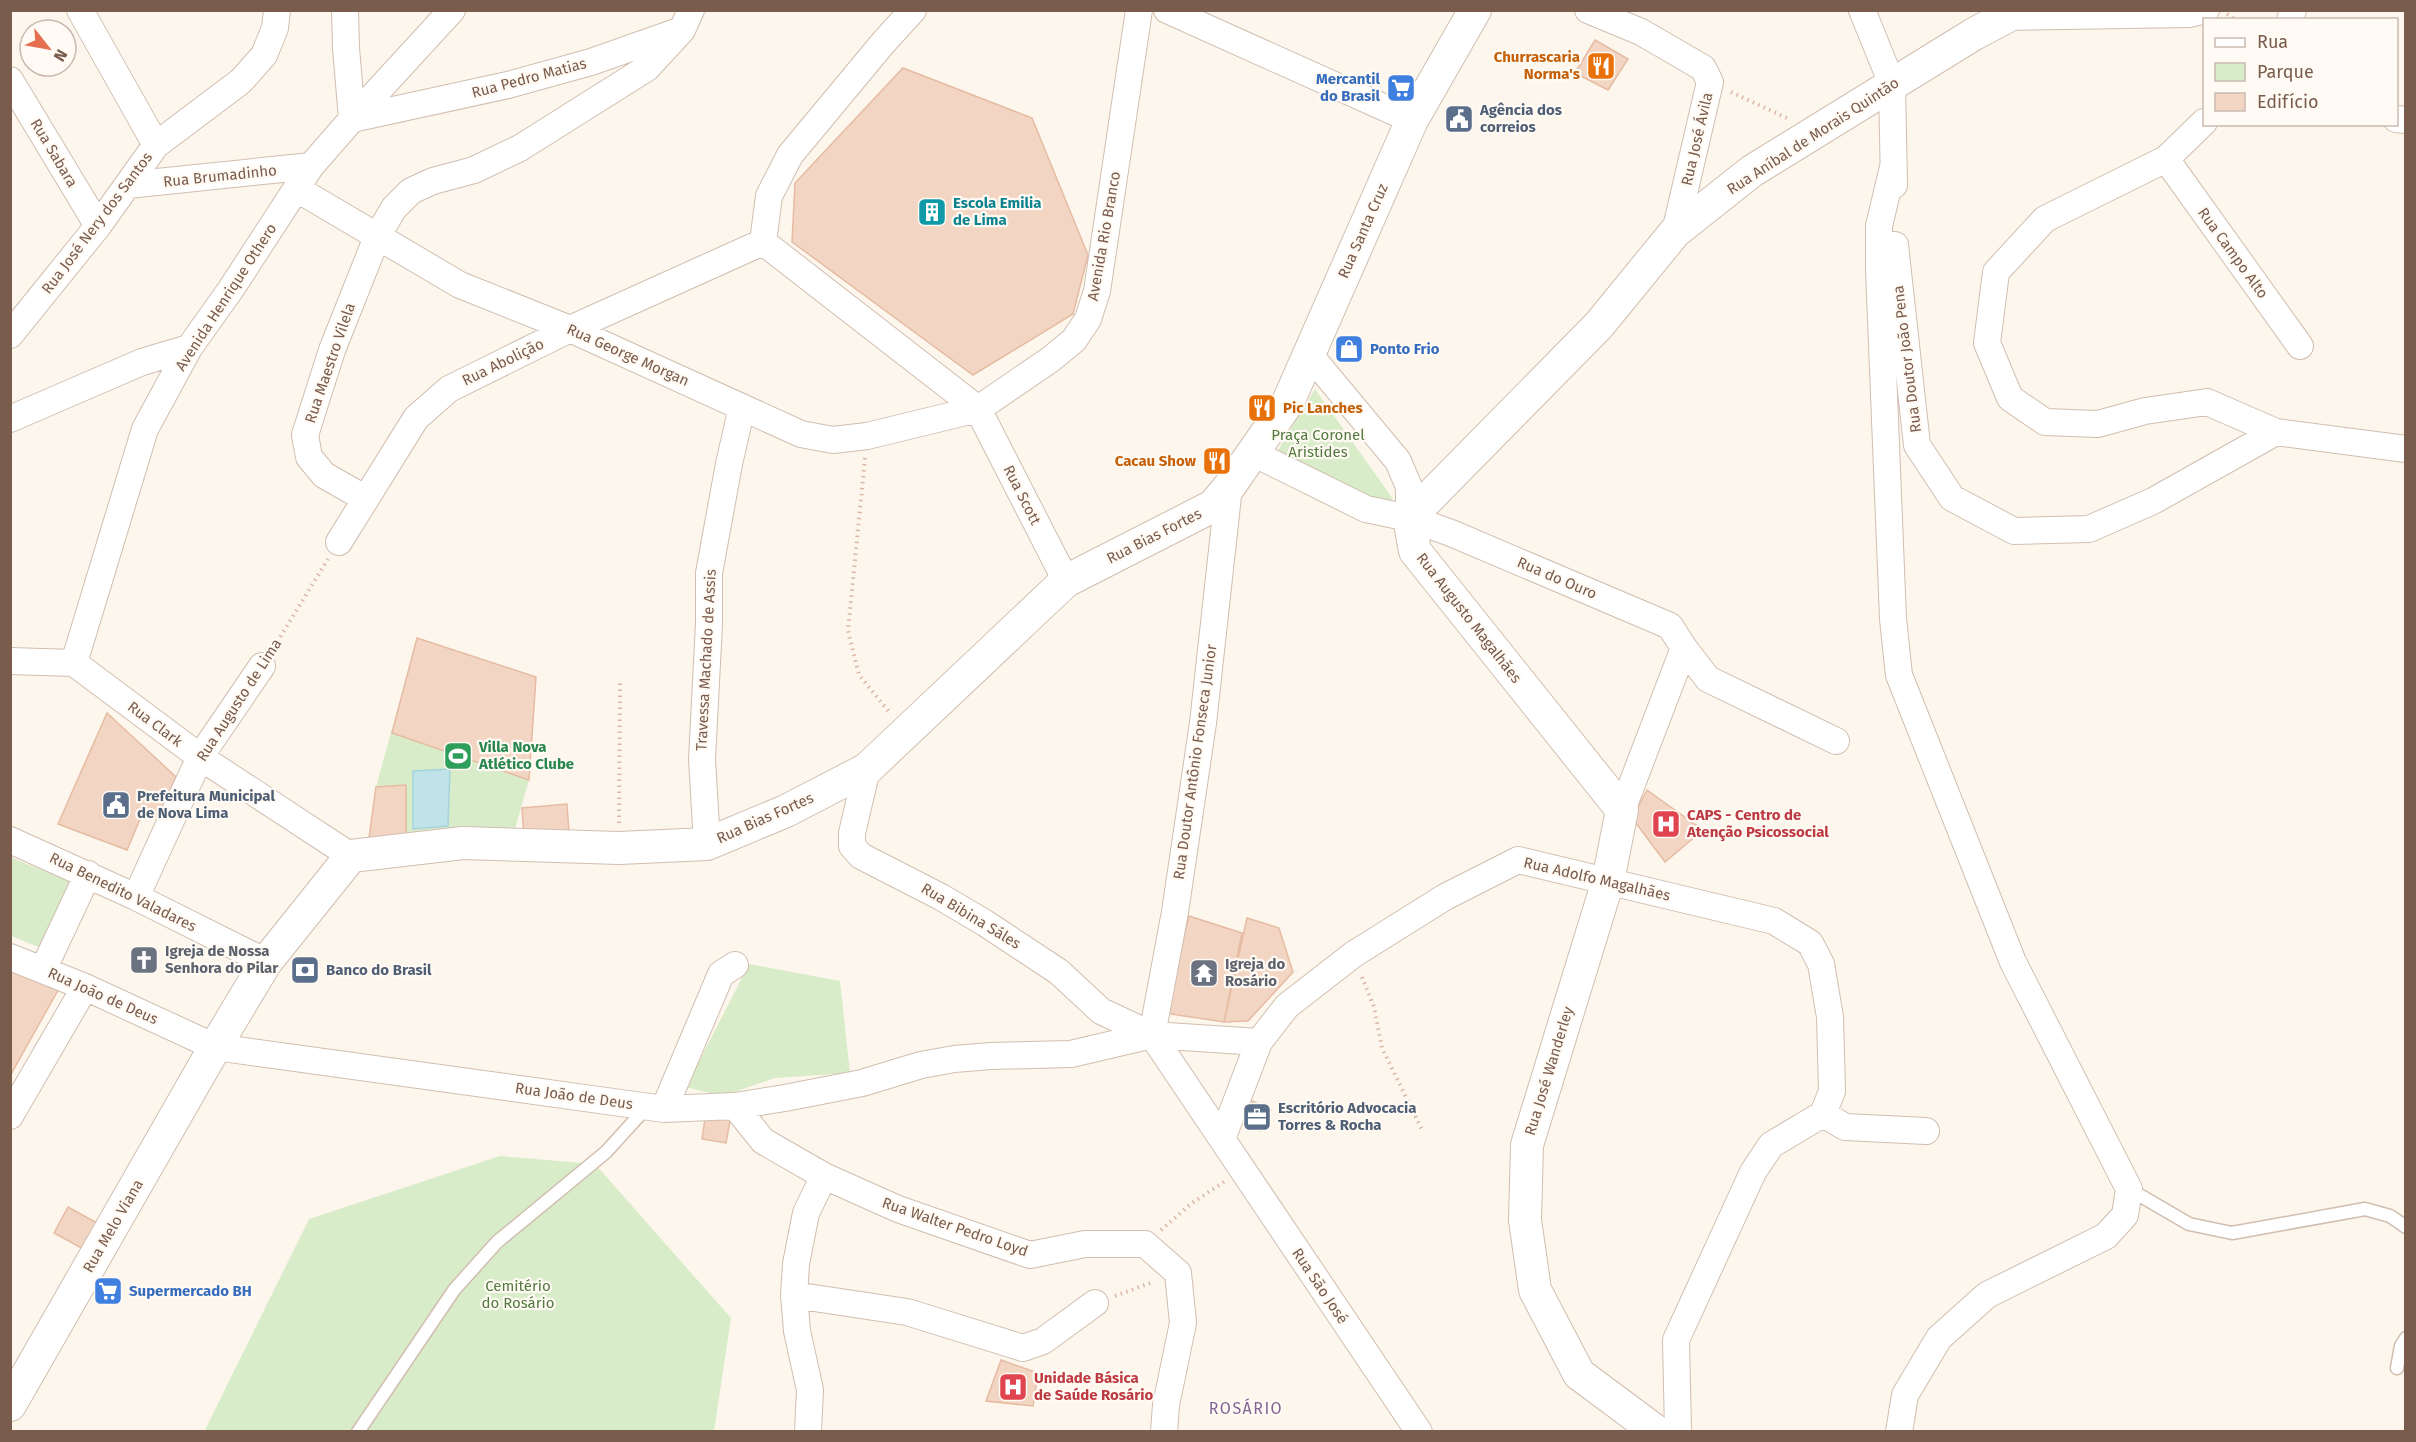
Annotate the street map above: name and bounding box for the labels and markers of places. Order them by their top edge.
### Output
place label: Churrascaria Norma's [1494,48,1580,83]
restaurant icon: Churrascaria Norma's [1585,50,1617,82]
place label: Mercantil do Brasil [1316,70,1381,105]
supermarket icon: Mercantil do Brasil [1385,72,1417,104]
place label: Agência dos correios [1479,101,1562,136]
public building icon: Agência dos correios [1443,103,1475,135]
place label: Escola Emilia de Lima [953,194,1041,229]
building icon: Escola Emilia de Lima [916,196,948,228]
shop icon: Ponto Frio [1333,333,1365,365]
place label: Ponto Frio [1370,340,1440,358]
restaurant icon: Pic Lanches [1246,392,1278,424]
place label: Pic Lanches [1283,399,1363,417]
restaurant icon: Cacau Show [1201,445,1233,477]
place label: Cacau Show [1115,452,1197,470]
place label: Villa Nova Atlético Clube [478,738,574,773]
sports icon: Villa Nova Atlético Clube [442,740,474,772]
place label: Prefeitura Municipal de Nova Lima [137,787,275,822]
public building icon: Prefeitura Municipal de Nova Lima [100,789,132,821]
place label: CAPS - Centro de Atenção Psicossocial [1686,806,1829,842]
hospital icon: CAPS - Centro de Atenção Psicossocial [1650,808,1682,840]
place label: Igreja de Nossa Senhora do Pilar [165,942,279,977]
church icon: Igreja de Nossa Senhora do Pilar [128,944,160,976]
bank icon: Banco do Brasil [289,954,321,986]
place label: Igreja do Rosário [1225,955,1285,990]
temple icon: Igreja do Rosário [1188,957,1220,989]
place label: Banco do Brasil [326,961,432,979]
place label: Escritório Advocacia Torres & Rocha [1278,1099,1416,1134]
office icon: Escritório Advocacia Torres & Rocha [1241,1101,1273,1133]
supermarket icon: Supermercado BH [92,1275,124,1307]
place label: Supermercado BH [129,1282,252,1300]
place label: Unidade Básica de Saúde Rosário [1034,1369,1153,1404]
hospital icon: Unidade Básica de Saúde Rosário [997,1371,1029,1403]

